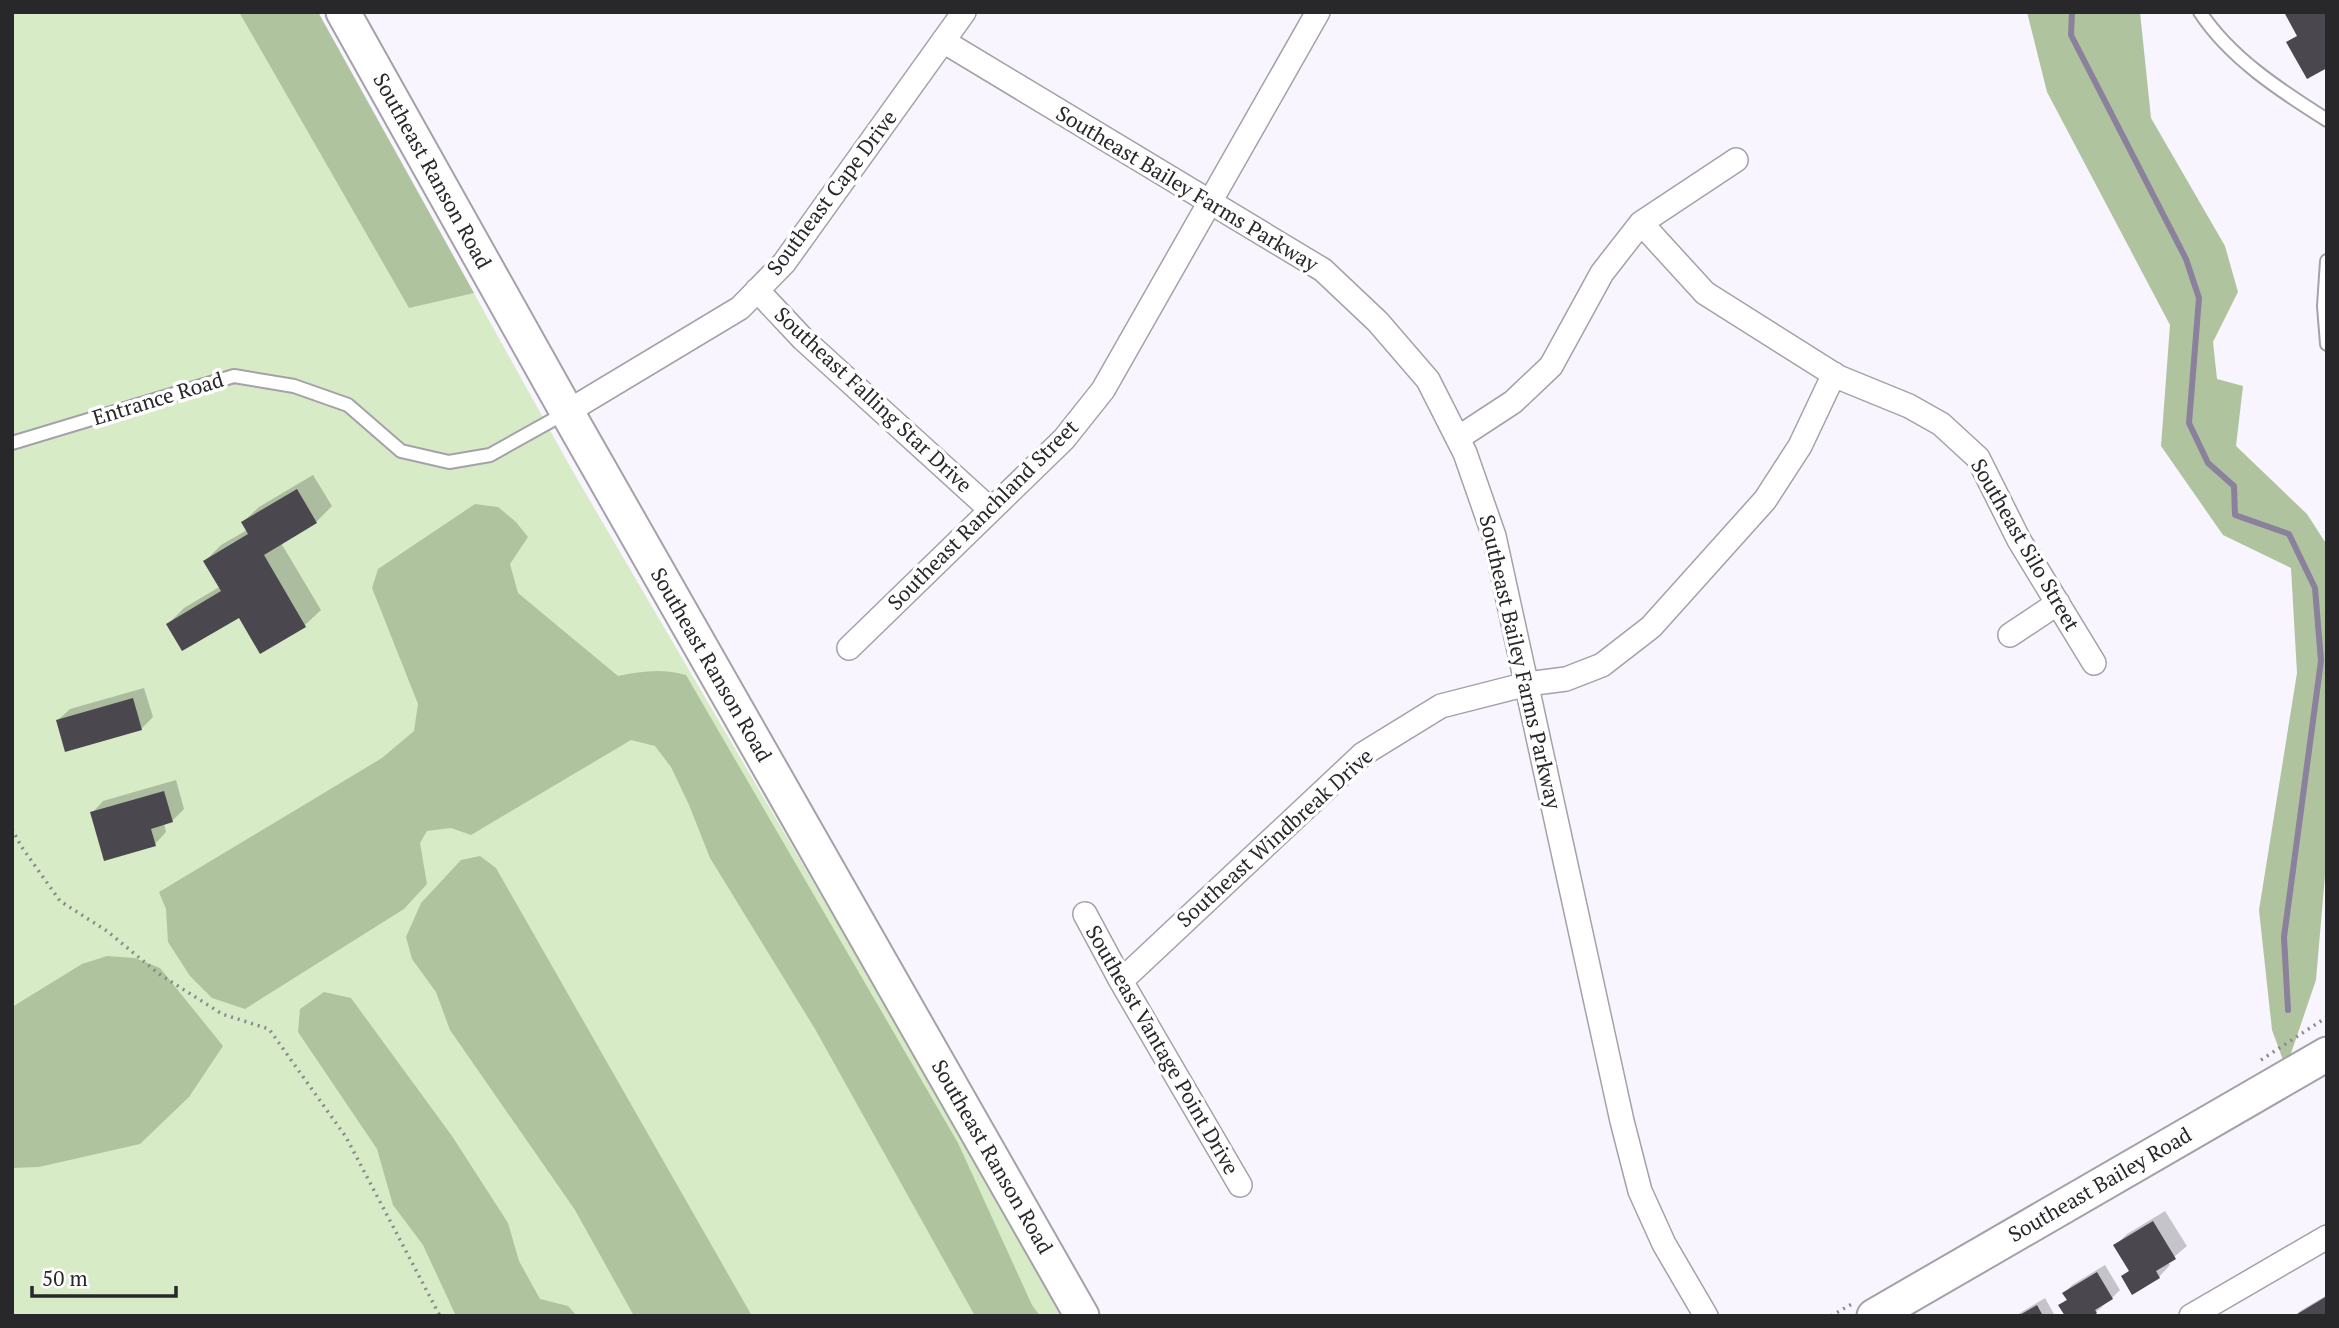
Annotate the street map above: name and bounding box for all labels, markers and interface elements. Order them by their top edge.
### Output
street label: Southeast Ranson Road [367,68,499,274]
street label: Southeast Bailey Farms Parkway [1051,99,1324,278]
street label: Southeast Cape Drive [760,104,903,281]
street label: Southeast Falling Star Drive [769,300,979,498]
street label: Entrance Road [89,365,227,431]
street label: Southeast Ranchland Street [881,413,1084,616]
street label: Southeast Silo Street [1965,453,2087,636]
street label: Southeast Bailey Farms Parkway [1473,512,1569,812]
street label: Southeast Ranson Road [645,562,779,767]
street label: Southeast Windbreak Drive [1170,742,1378,933]
street label: Southeast Vantage Point Drive [1080,920,1246,1179]
street label: Southeast Ranson Road [926,1054,1060,1259]
street label: Southeast Bailey Road [2003,1120,2196,1248]
scale bar [32,1254,175,1298]
text: 50 m [42,1264,88,1292]

